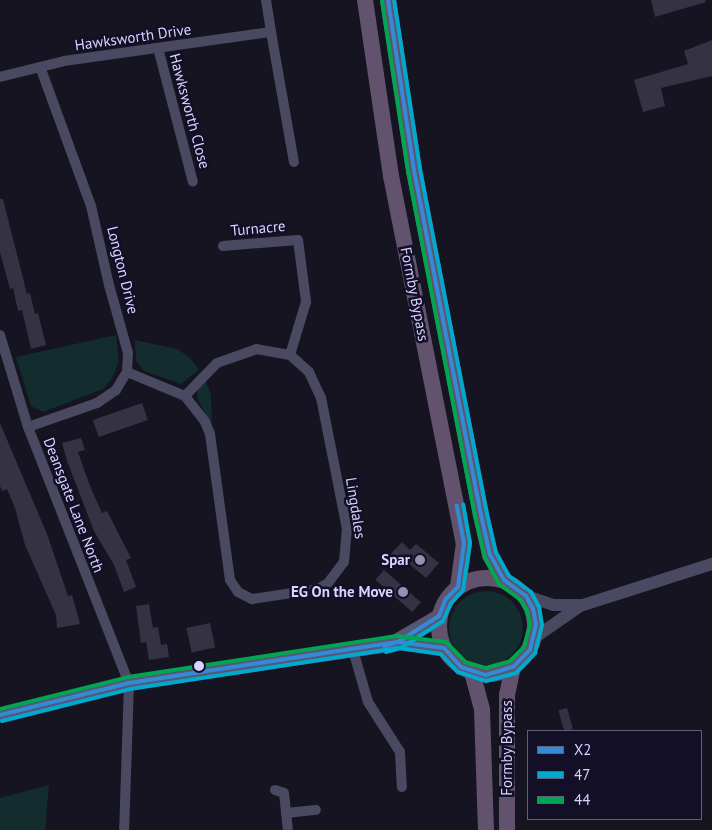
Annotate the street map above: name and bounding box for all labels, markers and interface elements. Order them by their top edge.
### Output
street label: Hawksworth Drive [74,20,192,54]
street label: Hawksworth Close [166,51,214,171]
street label: Turnacre [230,217,286,239]
street label: Longton Drive [103,224,143,316]
street label: Formby Bypass [397,245,433,343]
street label: Deansgate Lane North [40,435,108,575]
street label: Lingdales [342,476,370,540]
place label: Spar [381,551,410,569]
marker: Spar [414,554,426,566]
place label: EG On the Move [291,583,393,601]
marker: EG On the Move [397,586,409,598]
unlabelled marker [194,661,204,671]
street label: Formby Bypass [498,700,516,796]
legend [527,730,702,820]
text: X2 [574,740,591,759]
text: 47 [574,765,590,784]
text: 44 [574,790,590,809]

